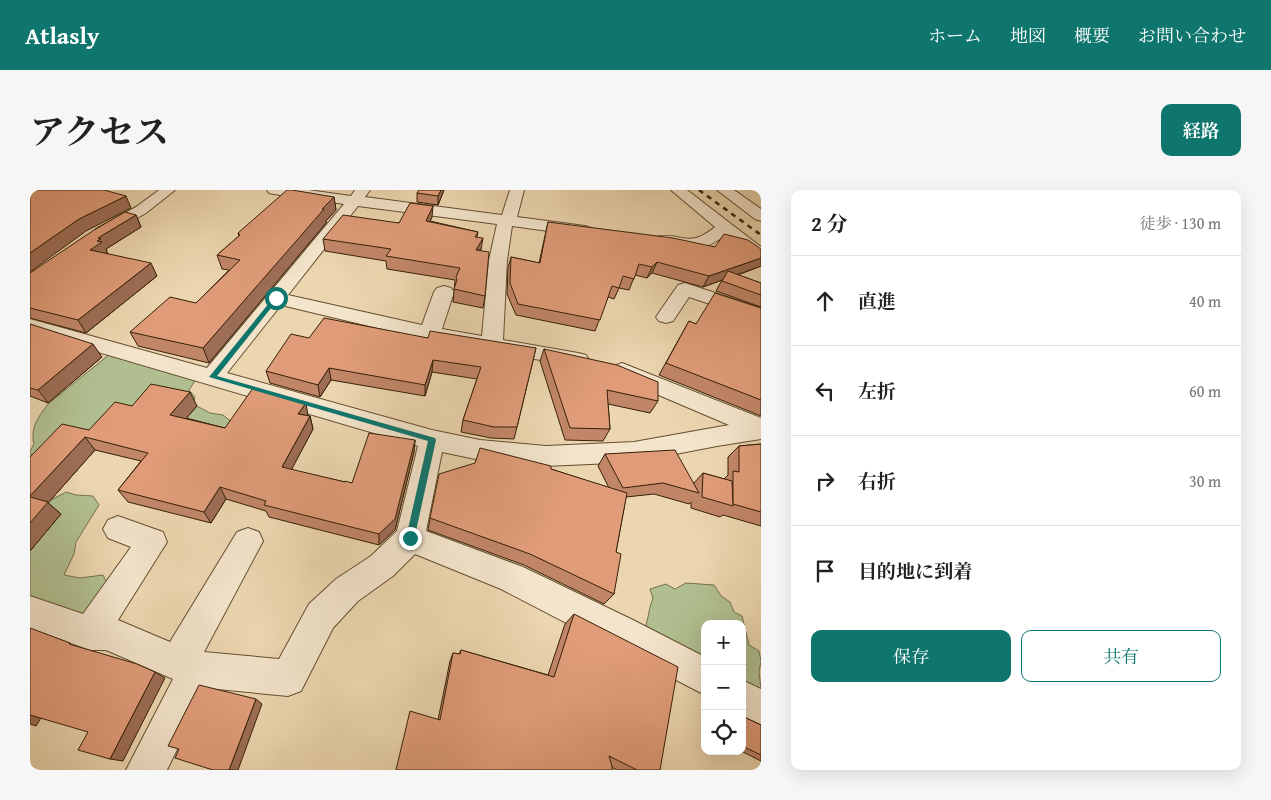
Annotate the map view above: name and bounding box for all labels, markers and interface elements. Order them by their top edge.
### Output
text: Atlasly [25,18,99,53]
text: ホーム [928,22,982,49]
text: 地図 [1010,22,1046,49]
text: 概要 [1074,22,1110,49]
text: お問い合わせ [1138,22,1246,49]
button: 経路 [1161,104,1241,156]
text: アクセス [30,106,169,157]
text: 2 分 [811,208,848,239]
text: 徒歩 · 130 m [1140,211,1221,235]
route start [265,287,288,310]
icon: ahead [811,287,839,315]
text: 直進 [858,287,896,315]
text: 40 m [1189,289,1221,313]
icon: left [811,377,839,405]
text: 左折 [858,377,896,405]
text: 60 m [1189,379,1221,403]
icon: right [811,467,839,495]
text: 右折 [858,467,896,495]
text: 30 m [1189,469,1221,493]
route end [399,527,422,550]
icon: arrive [811,557,839,585]
text: 目的地に到着 [858,557,972,585]
map controls [701,620,746,755]
button: + [701,620,746,665]
button: 保存 [811,630,1011,682]
button: 共有 [1021,630,1221,682]
button: − [701,665,746,710]
button: locate [701,710,746,755]

